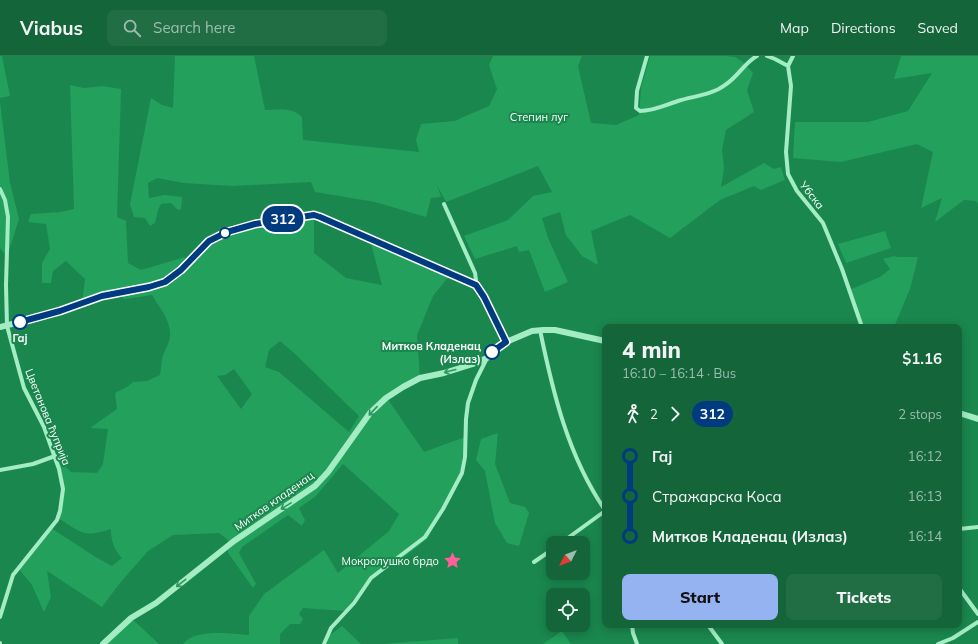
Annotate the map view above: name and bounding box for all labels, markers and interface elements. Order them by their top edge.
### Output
search box [107,10,387,46]
text: Viabus [20,16,83,40]
icon: search [121,17,143,39]
text: Search here [153,18,236,37]
text: Map [780,19,809,37]
text: Directions [831,19,896,37]
text: Saved [918,19,958,37]
park label: Степин луг [510,110,568,124]
street label: Убска [796,177,827,212]
line badge: 312 [260,206,306,232]
text: 312 [270,210,296,228]
unlabelled marker [219,227,231,239]
marker: Гај [12,314,28,330]
place label: Гај [13,331,27,345]
text: 4 min [622,336,681,364]
place label: Митков Кладенац (Излаз) [382,339,481,366]
marker: Митков Кладенац (Излаз) [484,344,500,360]
text: $1.16 [902,349,942,368]
text: 16:10 – 16:14 · Bus [622,365,736,381]
street label: Цветанова ћуприја [22,367,74,467]
one-way arrow [444,368,457,375]
icon: walk [622,403,644,425]
icon: forward [664,403,686,425]
text: 312 [700,405,725,423]
one-way arrow [368,406,377,416]
text: 2 [650,406,658,422]
text: 2 stops [898,406,942,422]
text: Гај [652,447,672,466]
text: 16:12 [908,448,942,464]
street label: Митков кладенац [231,468,317,534]
text: Стражарска Коса [652,487,782,506]
text: 16:13 [908,488,942,504]
one-way arrow [281,502,292,510]
text: Митков Кладенац (Излаз) [652,527,848,546]
text: 16:14 [908,528,942,544]
north arrow [546,536,590,580]
map controls [546,536,590,632]
place icon: Мокролушко брдо [442,551,462,571]
place label: Мокролушко брдо [341,554,439,568]
button: Start [622,574,778,620]
button: Tickets [786,574,942,620]
one-way arrow [176,578,187,587]
button: locate [546,588,590,632]

